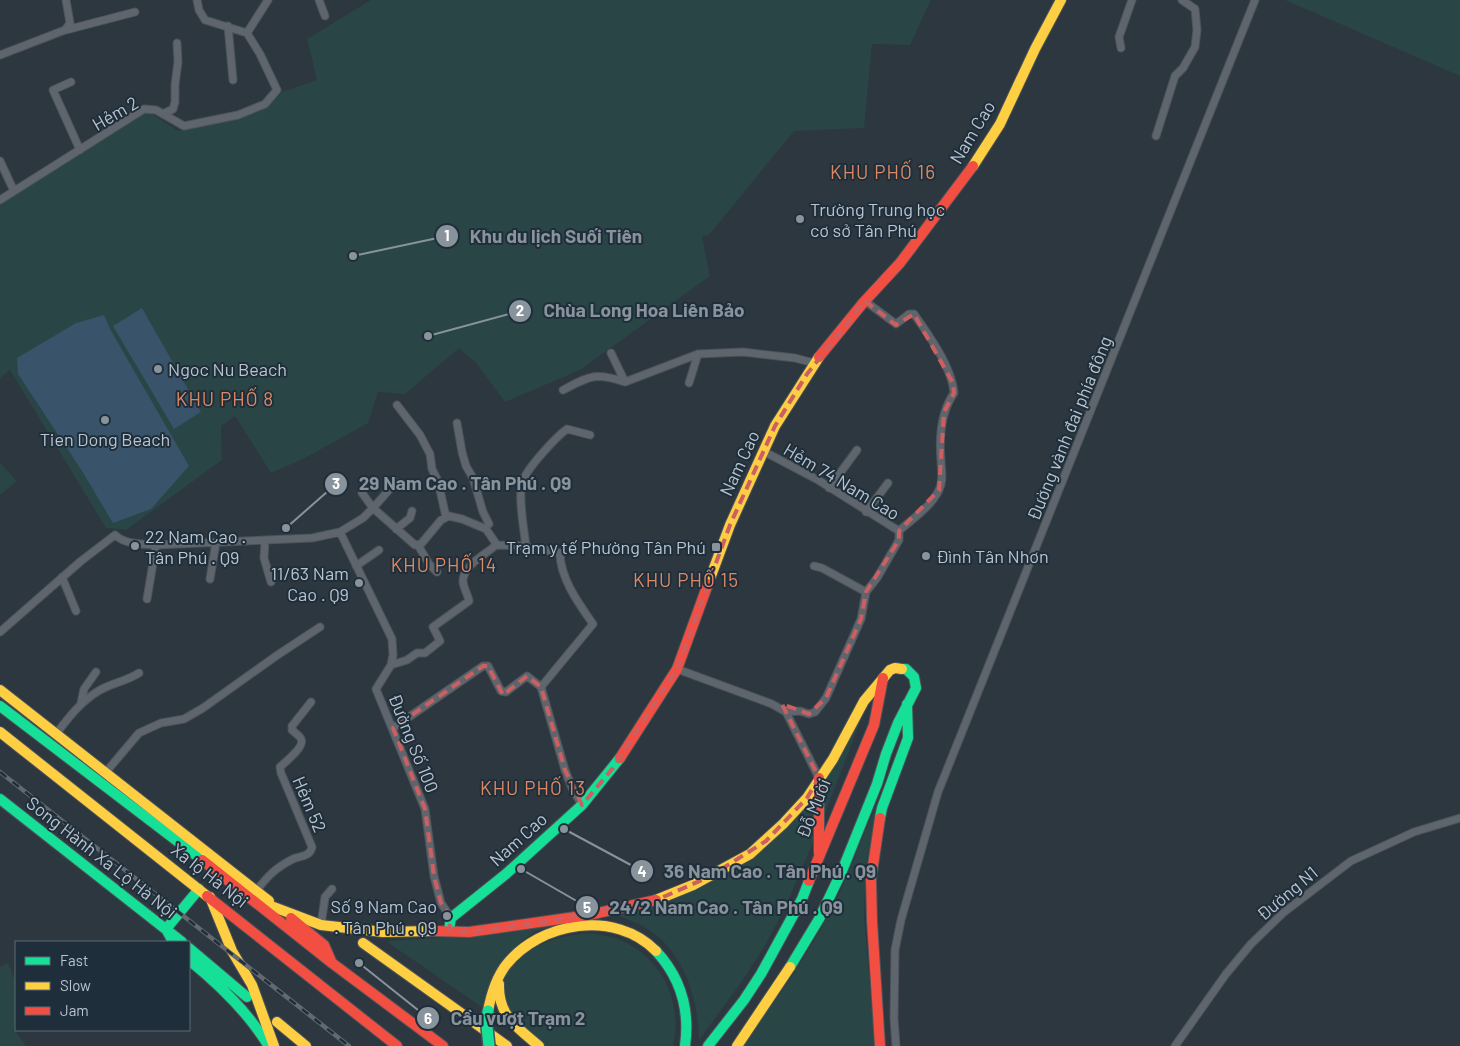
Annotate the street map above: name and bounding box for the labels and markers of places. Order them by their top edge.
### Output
place label: Trường Trung học cơ sở Tân Phú [810,198,945,241]
marker: Trường Trung học cơ sở Tân Phú [794,213,806,225]
callout: Khu du lịch Suối Tiên [434,219,652,253]
callout: Chùa Long Hoa Liên Bảo [508,294,754,328]
place label: Ngoc Nu Beach [168,358,287,380]
marker: Ngoc Nu Beach [152,363,164,375]
marker: Tien Dong Beach [99,414,111,426]
place label: Tien Dong Beach [40,428,170,450]
callout: 29 Nam Cao . Tân Phú . Q9 [324,467,582,501]
place label: 22 Nam Cao . Tân Phú . Q9 [145,525,246,568]
place label: Trạm y tế Phường Tân Phú [506,536,706,558]
marker: 22 Nam Cao . Tân Phú . Q9 [129,540,141,552]
marker: Trạm y tế Phường Tân Phú [710,541,722,553]
place label: Đình Tân Nhơn [936,545,1049,567]
marker: Đình Tân Nhơn [920,550,932,562]
place label: 11/63 Nam Cao . Q9 [271,562,349,605]
marker: 11/63 Nam Cao . Q9 [353,577,365,589]
callout: 36 Nam Cao . Tân Phú . Q9 [629,854,886,888]
callout: 24/2 Nam Cao . Tân Phú . Q9 [574,890,853,924]
place label: Số 9 Nam Cao . Tân Phú . Q9 [331,895,437,938]
marker: Số 9 Nam Cao . Tân Phú . Q9 [441,910,453,922]
callout: Cầu vượt Trạm 2 [415,1001,595,1035]

